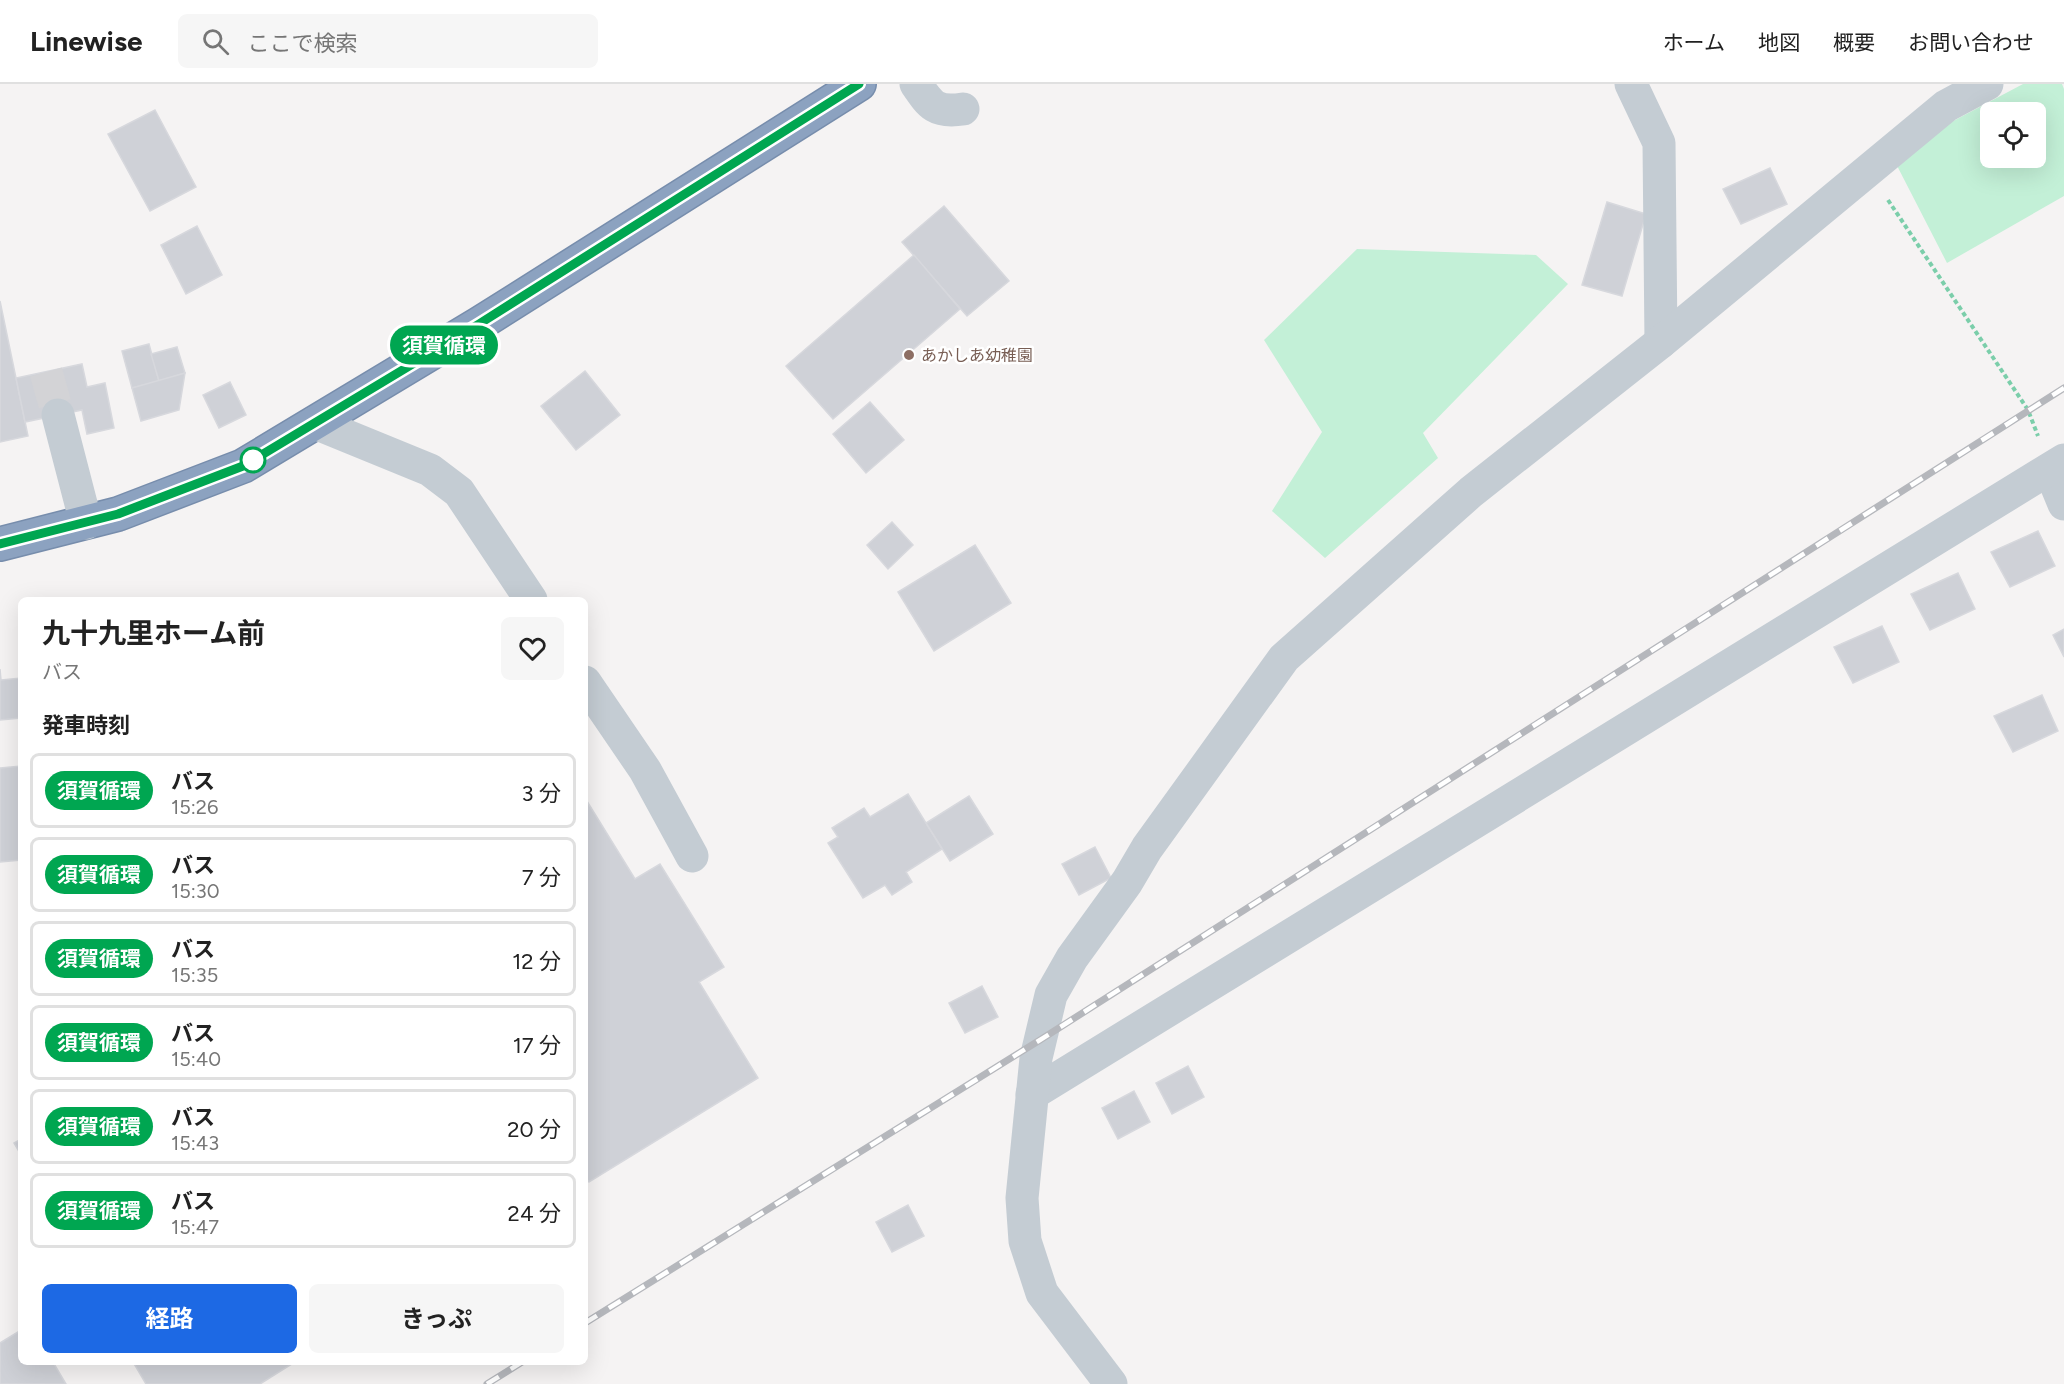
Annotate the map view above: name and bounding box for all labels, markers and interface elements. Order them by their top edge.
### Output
search box [178,14,598,68]
text: Linewise [30,24,142,58]
icon: search [199,25,232,58]
text: ここで検索 [247,30,357,57]
text: ホーム [1663,30,1725,55]
text: 地図 [1758,30,1800,55]
text: 概要 [1833,30,1875,55]
text: お問い合わせ [1908,30,2034,55]
map controls [1980,102,2046,168]
button: locate [1980,102,2046,168]
line badge: 須賀循環 [402,326,486,364]
text: 須賀循環 [402,333,486,358]
place label: あかしあ幼稚園 [921,346,1033,365]
marker: あかしあ幼稚園 [902,348,916,362]
unlabelled marker [240,447,266,473]
text: 九十九里ホーム前 [42,616,265,650]
button: heart [501,617,564,680]
text: バス [42,660,82,684]
text: 発車時刻 [42,712,130,739]
text: バス [171,768,215,795]
text: 須賀循環 [57,778,141,803]
text: 3 分 [522,780,561,807]
text: 15:26 [171,795,218,819]
text: バス [171,852,215,879]
text: 須賀循環 [57,862,141,887]
text: 7 分 [522,864,561,891]
text: 15:30 [171,879,220,903]
text: バス [171,936,215,963]
text: 須賀循環 [57,946,141,971]
text: 12 分 [512,948,561,975]
text: 15:35 [171,963,218,987]
text: バス [171,1020,215,1047]
text: 須賀循環 [57,1030,141,1055]
text: 17 分 [513,1032,561,1059]
text: 15:40 [171,1047,221,1071]
text: バス [171,1104,215,1131]
text: 須賀循環 [57,1114,141,1139]
text: 20 分 [507,1116,561,1143]
text: 15:43 [171,1131,219,1155]
text: バス [171,1188,215,1215]
text: 須賀循環 [57,1198,141,1223]
text: 24 分 [508,1200,561,1227]
text: 15:47 [171,1215,219,1239]
button: 経路 [42,1284,297,1353]
button: きっぷ [309,1284,564,1353]

